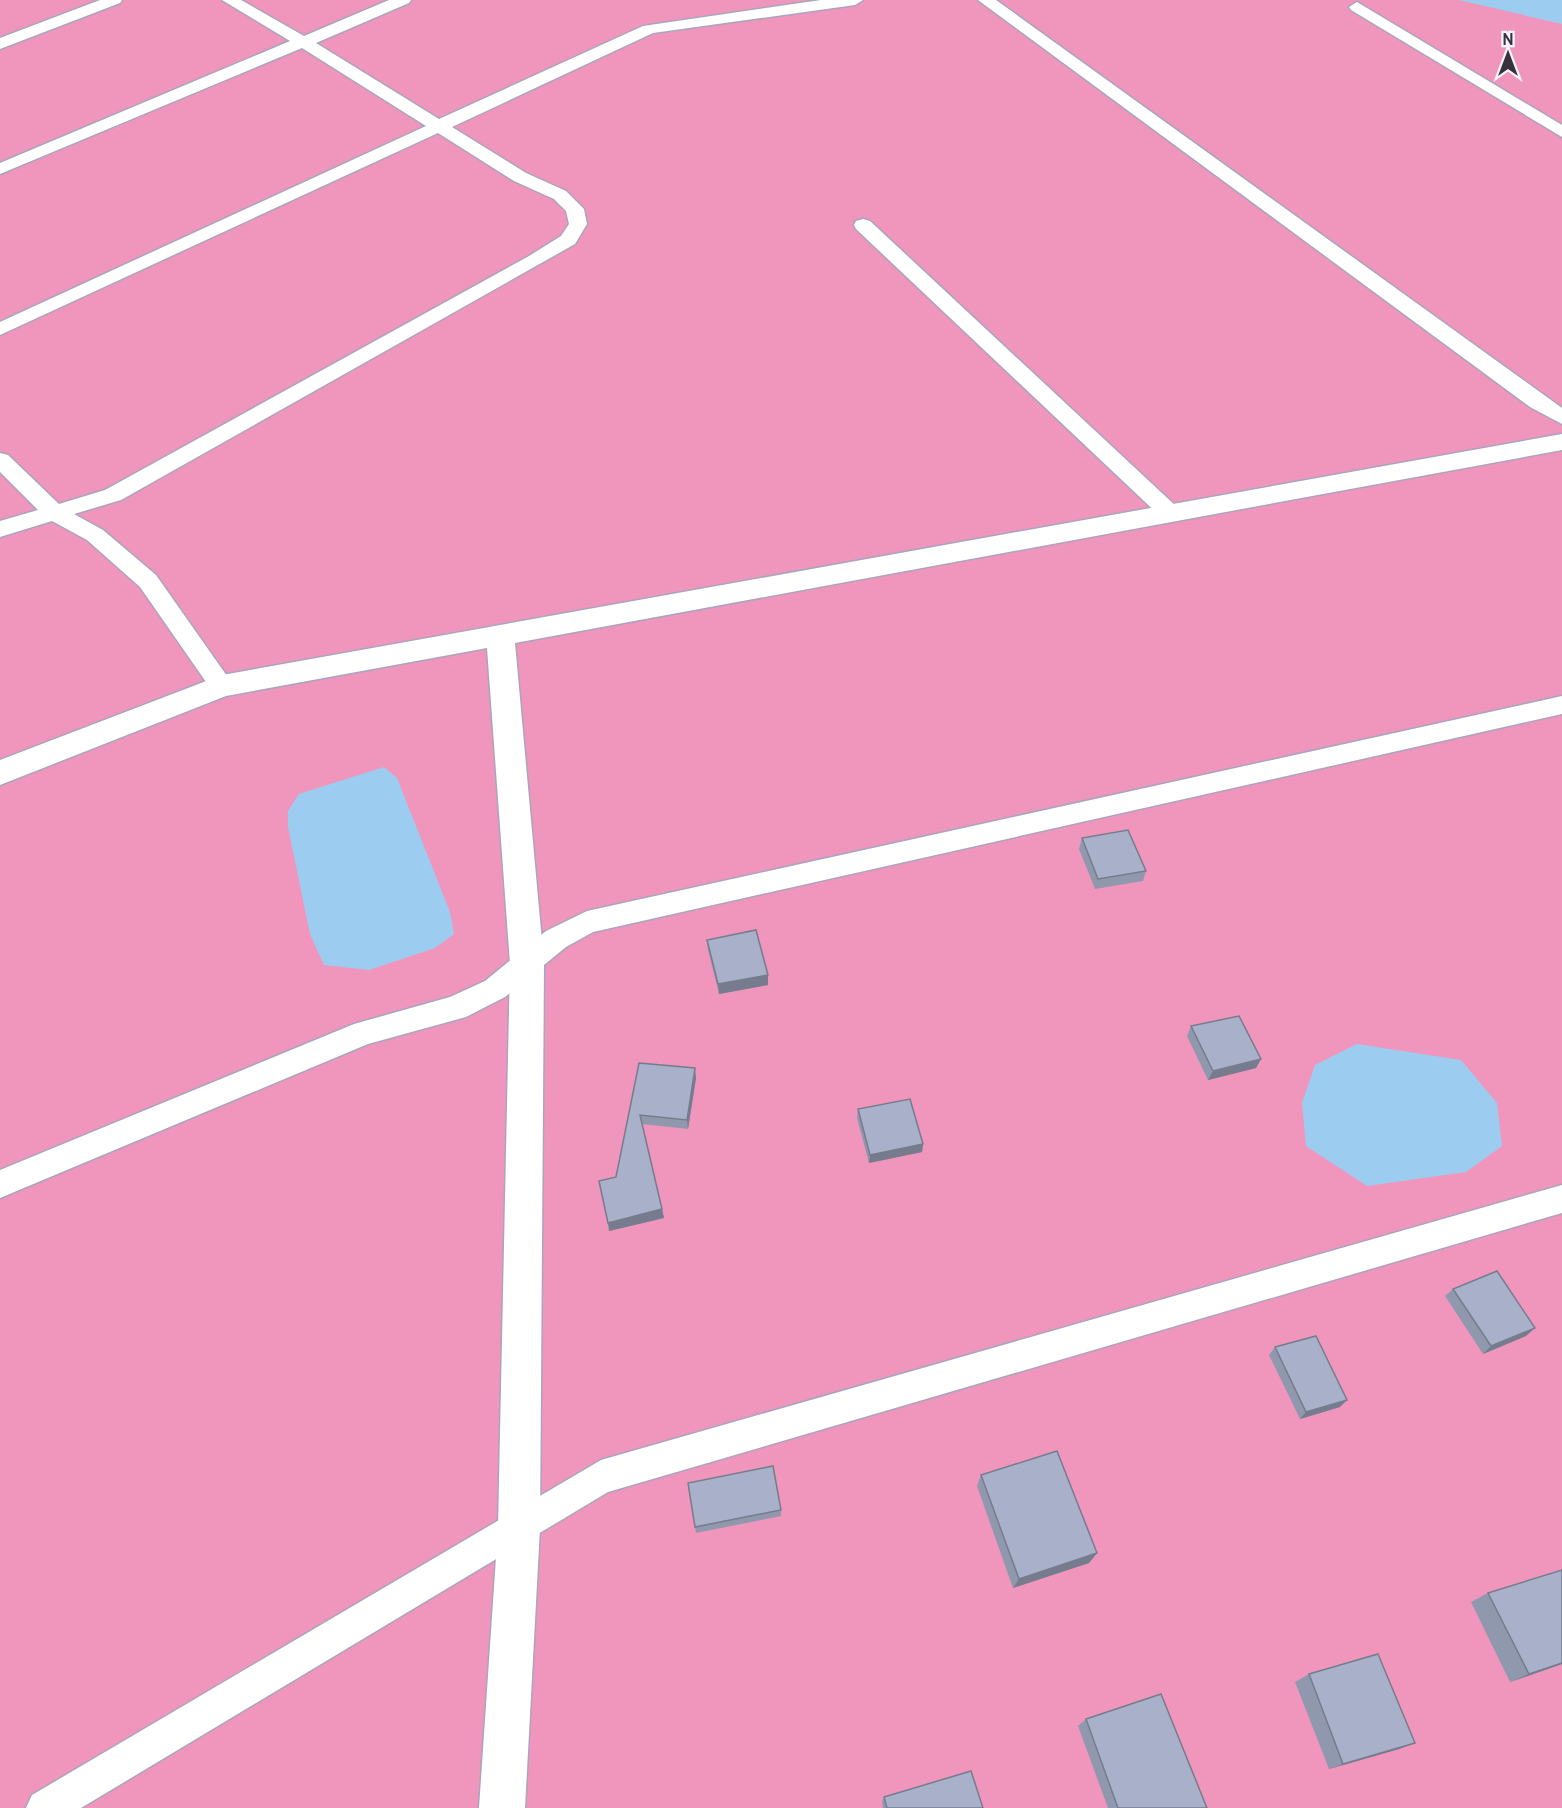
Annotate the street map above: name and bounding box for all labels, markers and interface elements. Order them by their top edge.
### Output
north arrow [1478,24,1538,84]
text: N [1502,31,1514,51]

